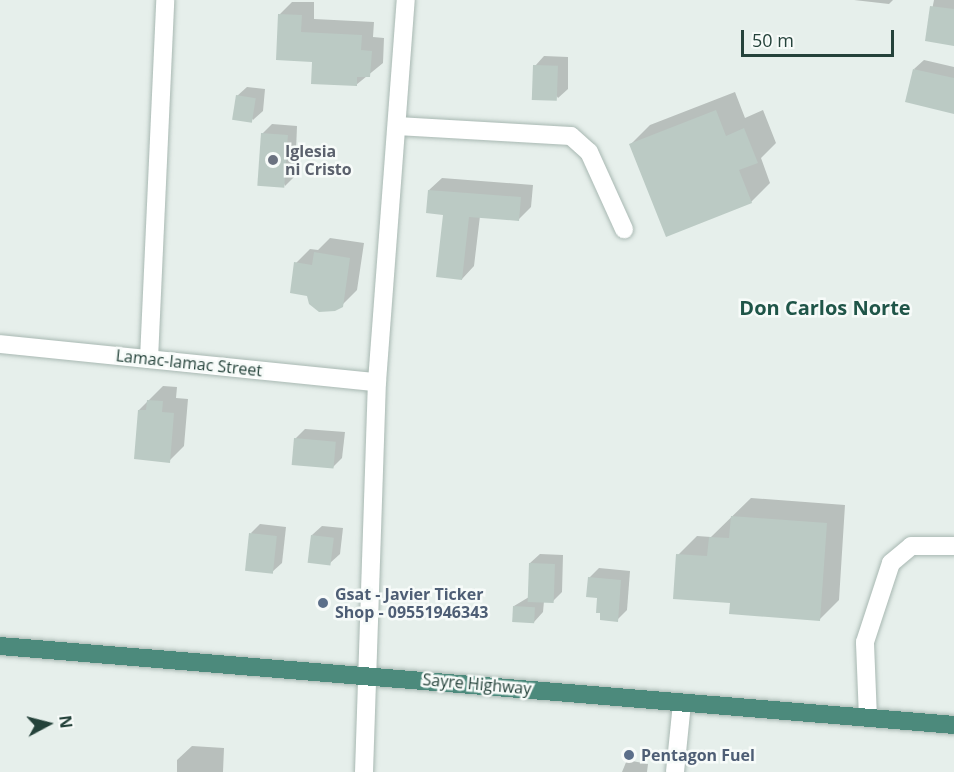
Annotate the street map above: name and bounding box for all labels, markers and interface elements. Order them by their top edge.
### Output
scale bar [744,18,897,56]
text: 50 m [752,28,794,52]
place label: Iglesia ni Cristo [285,141,352,179]
marker: Iglesia ni Cristo [266,153,280,167]
district label: Don Carlos Norte [739,295,911,319]
street label: Lamac-lamac Street [115,346,263,380]
place label: Gsat - Javier Ticker Shop - 09551946343 [335,584,488,622]
marker: Gsat - Javier Ticker Shop - 09551946343 [316,596,330,610]
street label: Sayre Highway [422,670,532,698]
north arrow [18,694,78,754]
text: N [54,714,78,730]
place label: Pentagon Fuel [641,745,755,765]
marker: Pentagon Fuel [622,748,636,762]

